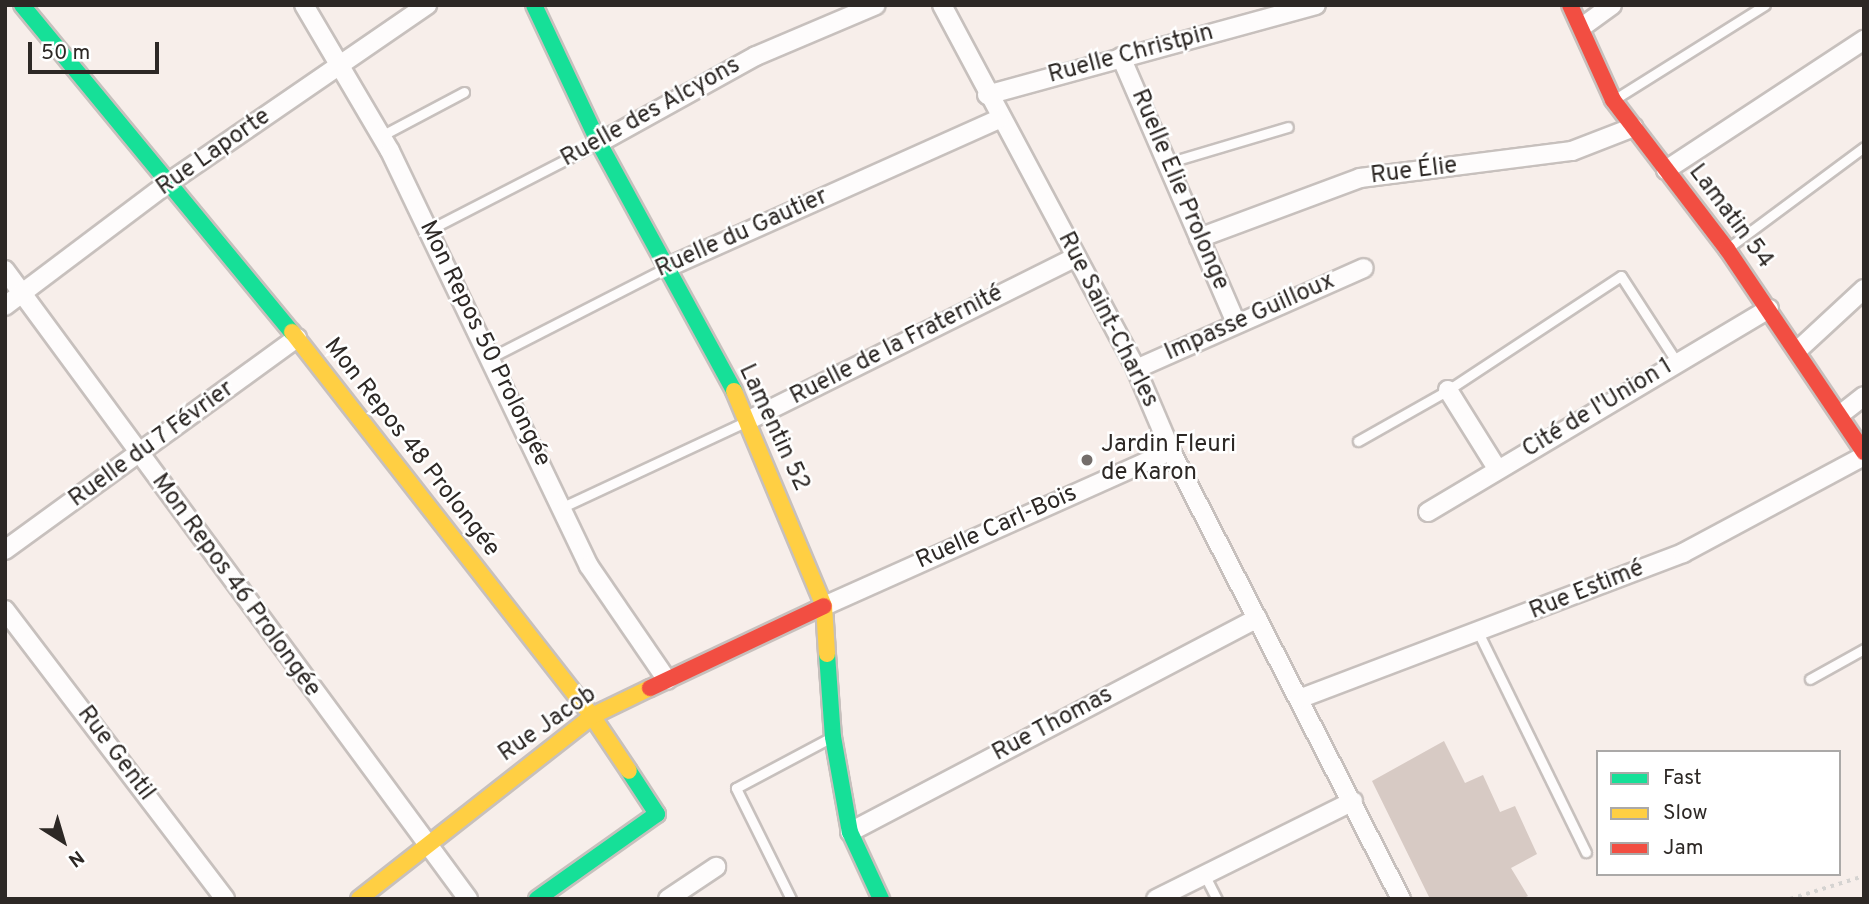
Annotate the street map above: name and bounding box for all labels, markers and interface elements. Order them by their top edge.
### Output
street label: Ruelle Christpin [1045,19,1217,91]
scale bar [32,28,163,72]
text: 50 m [41,40,90,67]
street label: Ruelle des Alcyons [556,52,746,174]
street label: Ruelle Elie Prolonge [1124,85,1234,295]
street label: Rue Laporte [151,103,277,203]
street label: Rue Élie [1369,152,1459,192]
street label: Lamatin 54 [1681,159,1779,275]
street label: Ruelle du Gautier [651,183,833,285]
street label: Mon Repos 50 Prolongée [412,216,556,472]
street label: Rue Saint-Charles [1050,228,1164,412]
street label: Impasse Guilloux [1161,268,1339,368]
street label: Ruelle de la Fraternité [786,280,1008,412]
street label: Mon Repos 48 Prolongée [317,333,505,563]
street label: Cité de l'Union 1 [1518,353,1678,465]
street label: Lamentin 52 [731,360,815,496]
street label: Ruelle du 7 Février [63,375,241,515]
place label: Jardin Fleuri de Karon [1101,432,1236,488]
marker: Jardin Fleuri de Karon [1079,452,1095,468]
street label: Mon Repos 46 Prolongée [144,469,326,703]
street label: Ruelle Carl-Bois [912,480,1082,576]
street label: Rue Estimé [1526,555,1648,627]
street label: Rue Jacob [494,681,602,769]
street label: Rue Thomas [988,681,1118,769]
street label: Rue Gentil [70,701,160,807]
legend [1596,750,1841,876]
text: Fast [1663,765,1702,792]
text: Slow [1663,800,1708,827]
north arrow [28,806,98,876]
text: Jam [1663,835,1704,862]
text: N [63,844,88,871]

